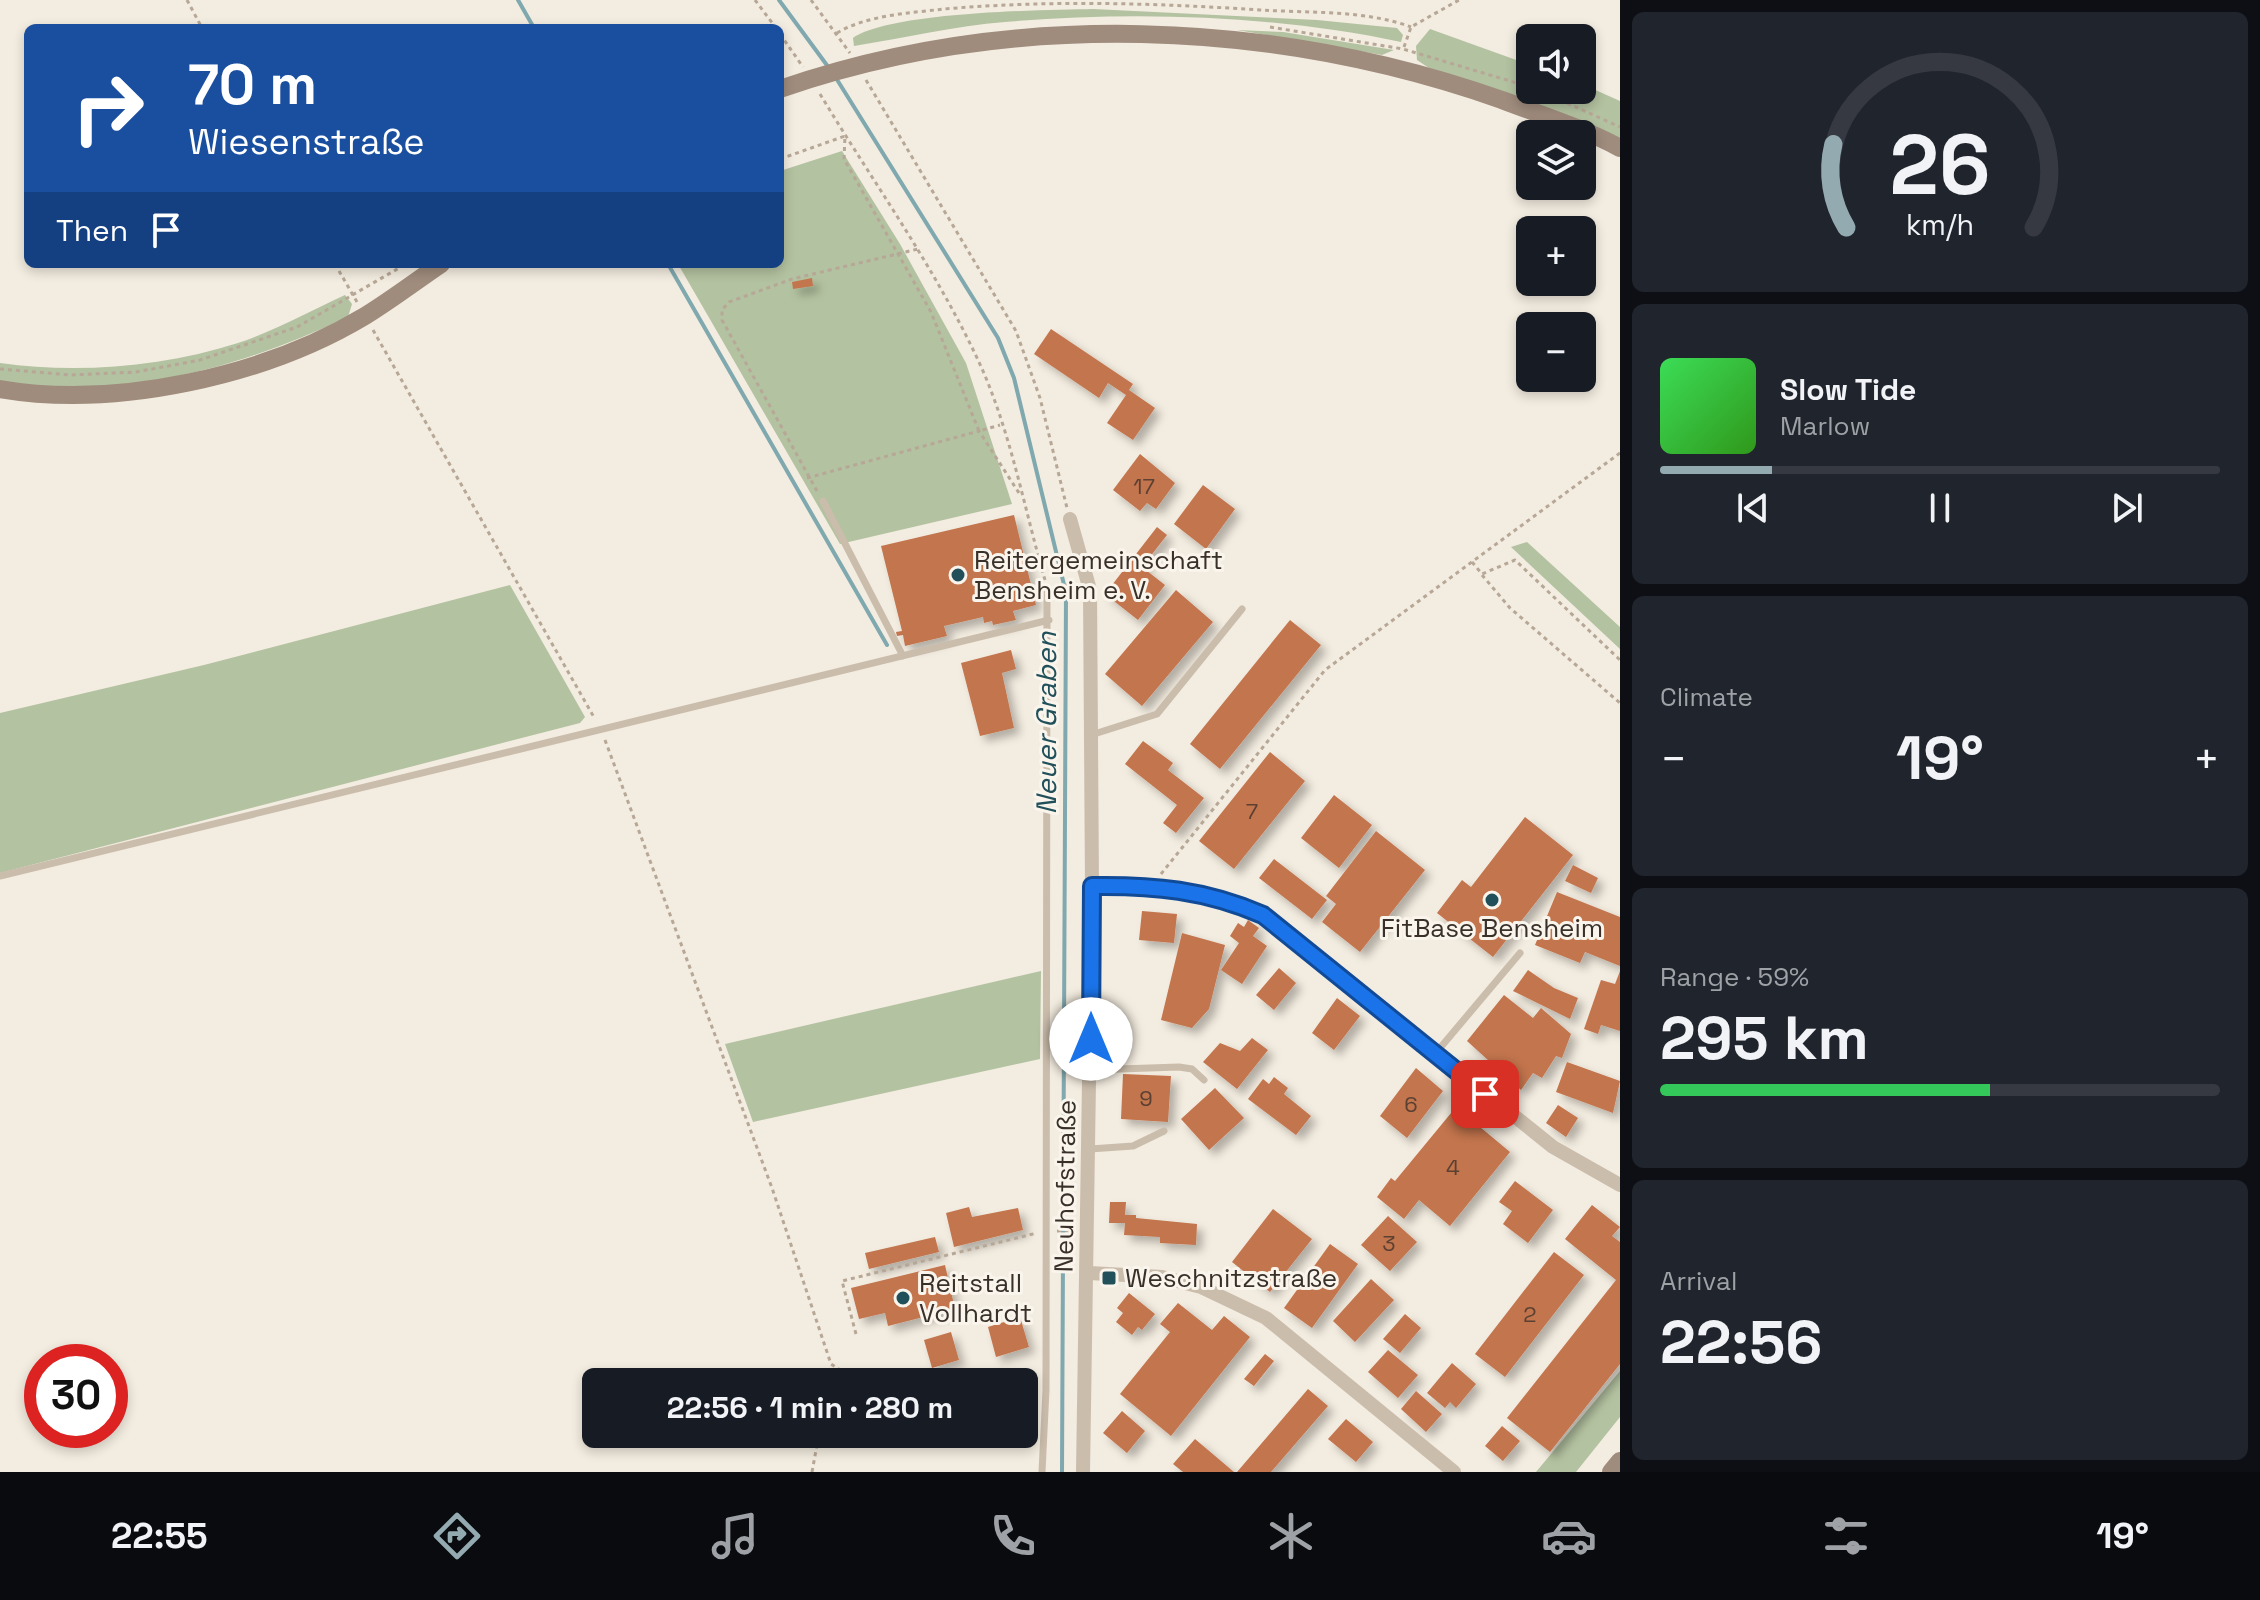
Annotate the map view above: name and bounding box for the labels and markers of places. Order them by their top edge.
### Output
place label: Reitergemeinschaft Bensheim e. V. [974,543,1223,607]
marker: Reitergemeinschaft Bensheim e. V. [949,566,967,584]
marker: FitBase Bensheim [1483,891,1501,909]
place label: FitBase Bensheim [1381,911,1603,945]
pin [1451,1060,1519,1128]
place label: Weschnitzstraße [1125,1261,1337,1295]
place label: Reitstall Vollhardt [919,1266,1032,1330]
marker: Weschnitzstraße [1100,1269,1118,1287]
marker: Reitstall Vollhardt [894,1289,912,1307]

